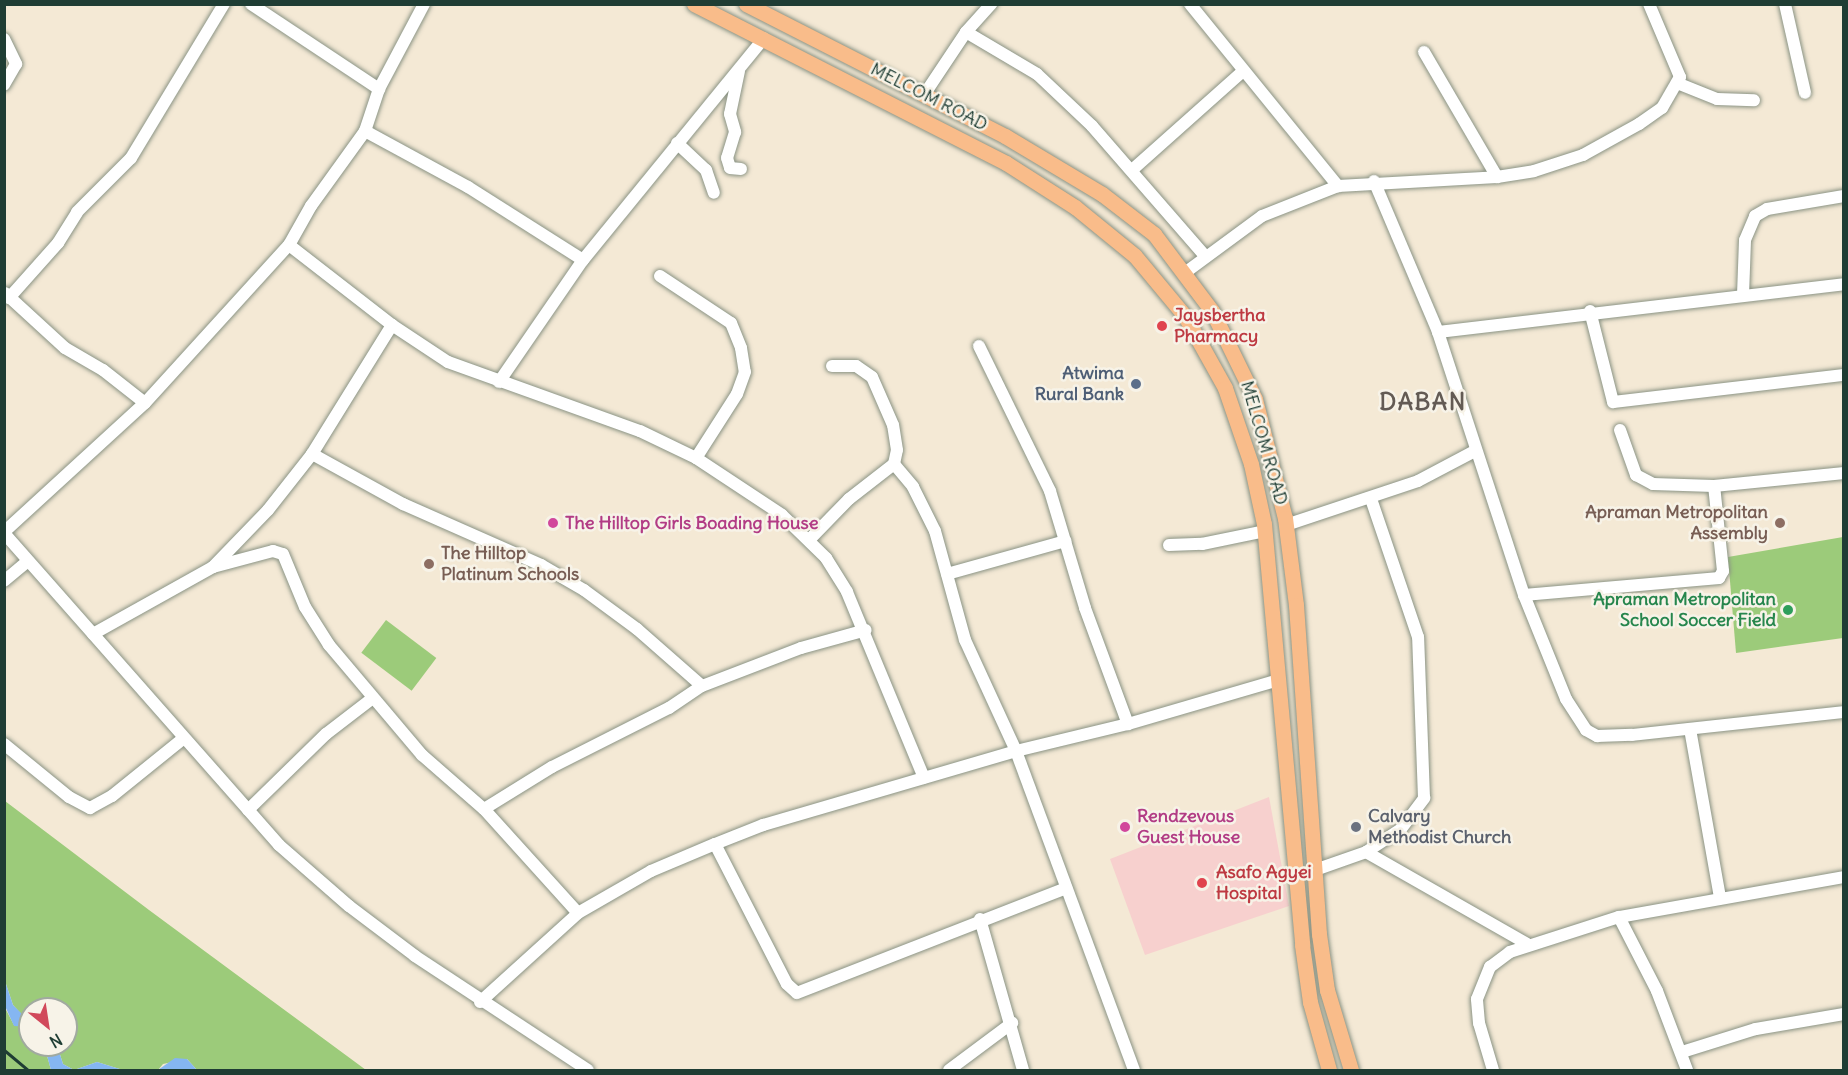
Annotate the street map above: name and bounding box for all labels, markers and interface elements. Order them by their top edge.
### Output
street label: MELCOM ROAD [867,58,991,136]
place label: Jaysbertha Pharmacy [1174,305,1265,348]
marker: Jaysbertha Pharmacy [1155,319,1169,333]
place label: Atwima Rural Bank [1035,363,1124,406]
marker: Atwima Rural Bank [1129,377,1143,391]
street label: MELCOM ROAD [1236,378,1292,508]
district label: DABAN [1379,388,1467,416]
place label: Apraman Metropolitan Assembly [1585,502,1768,544]
place label: The Hilltop Girls Boading House [565,512,818,534]
marker: The Hilltop Girls Boading House [546,516,560,530]
marker: Apraman Metropolitan Assembly [1773,516,1787,530]
place label: The Hilltop Platinum Schools [441,543,579,586]
marker: The Hilltop Platinum Schools [422,557,436,571]
place label: Apraman Metropolitan School Soccer Field [1593,589,1776,632]
marker: Apraman Metropolitan School Soccer Field [1781,603,1795,617]
place label: Rendzevous Guest House [1137,806,1240,848]
place label: Calvary Methodist Church [1368,806,1511,848]
marker: Rendzevous Guest House [1118,820,1132,834]
marker: Calvary Methodist Church [1349,820,1363,834]
place label: Asafo Agyei Hospital [1216,862,1312,904]
marker: Asafo Agyei Hospital [1193,874,1211,892]
north arrow [18,997,78,1057]
text: N [46,1029,66,1052]

